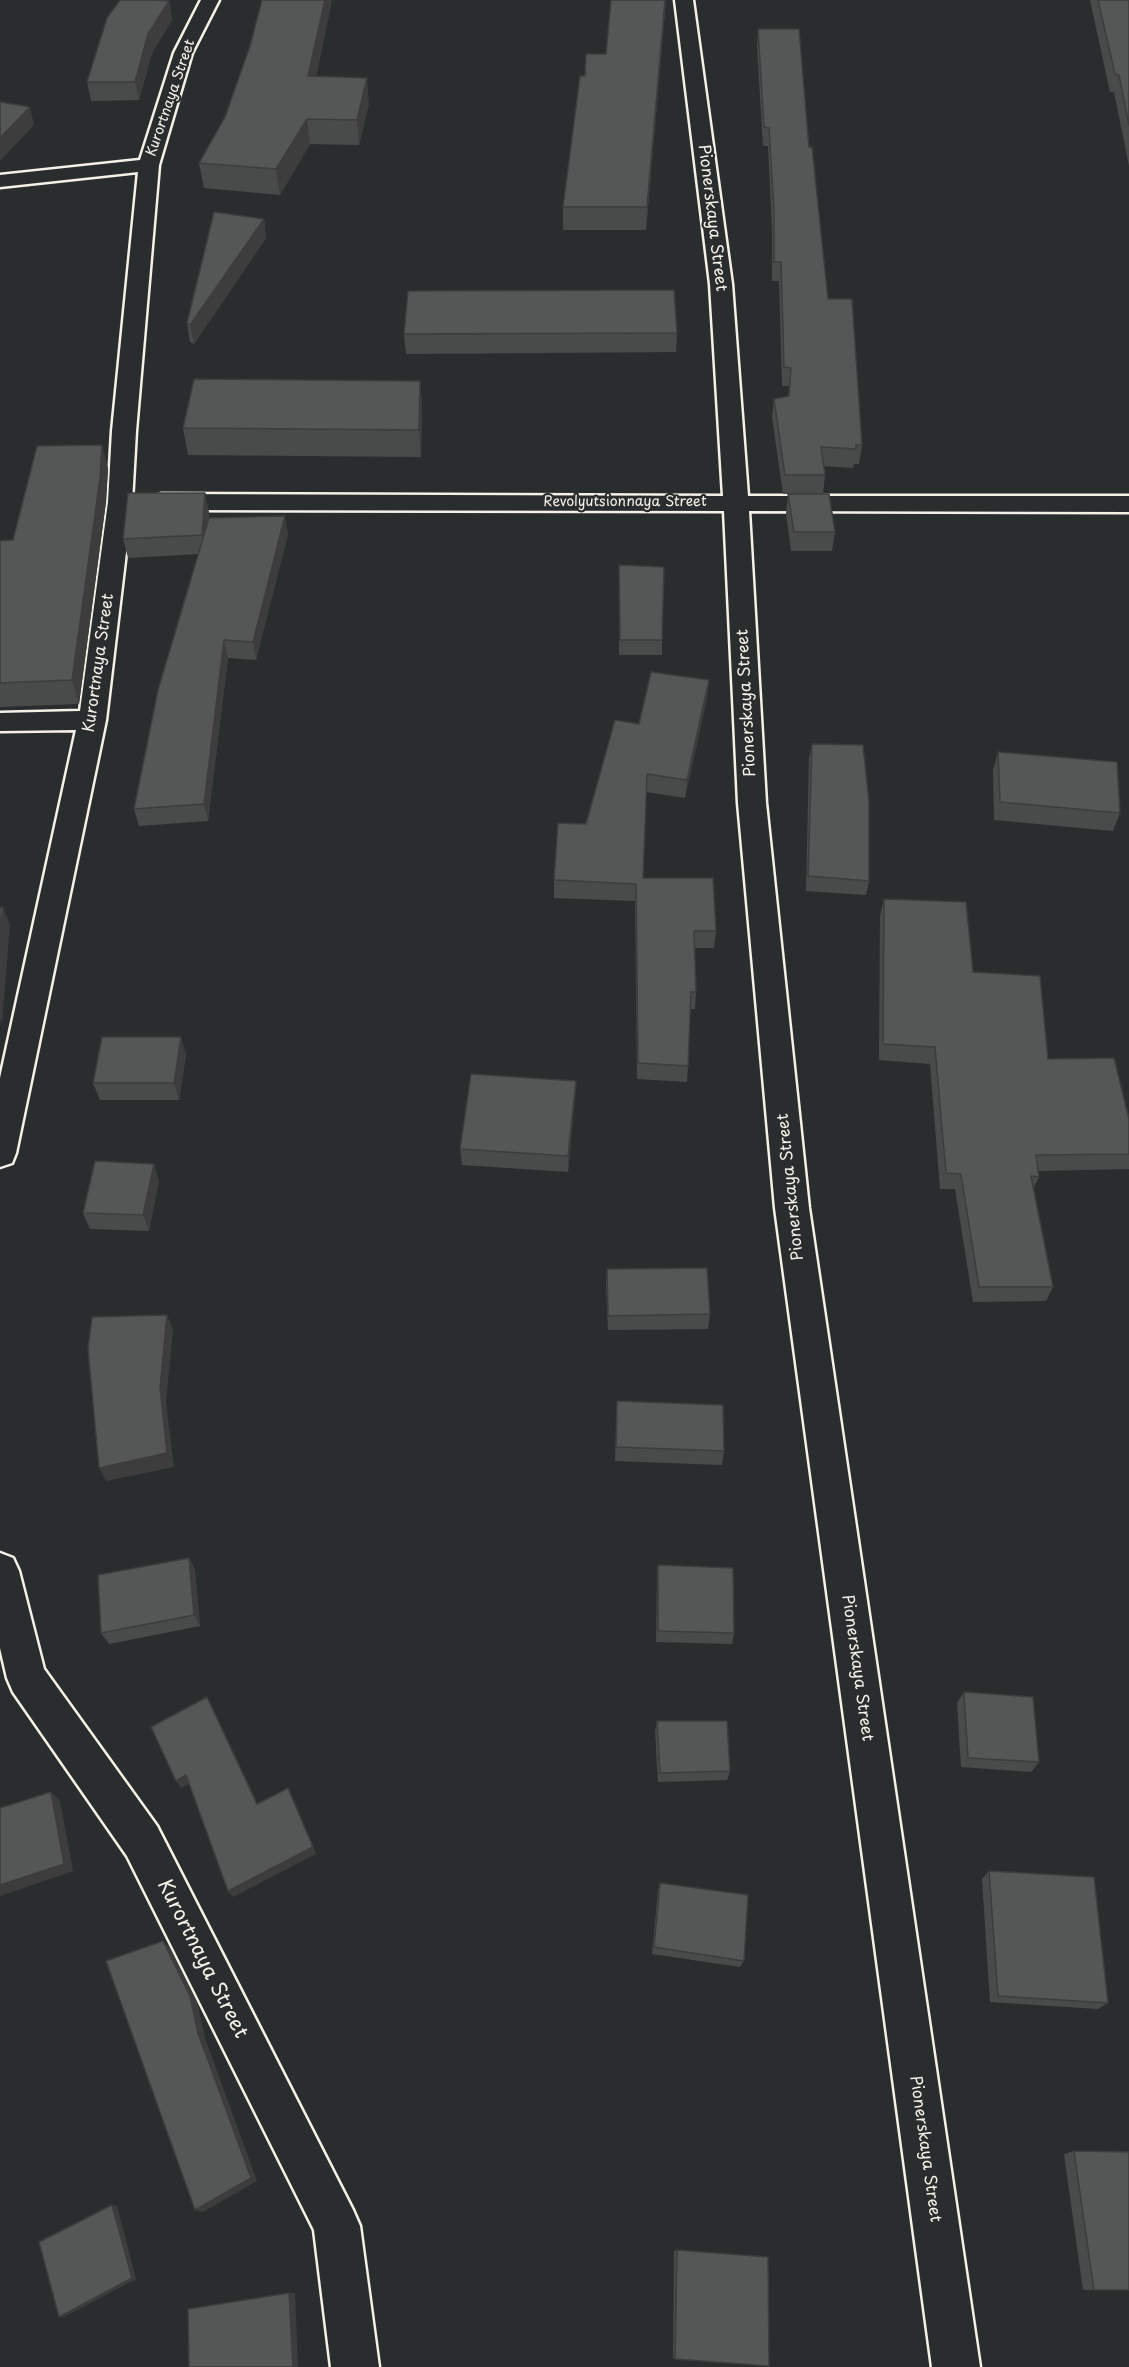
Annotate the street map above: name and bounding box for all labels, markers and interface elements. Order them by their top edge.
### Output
street label: Kurortnaya Street [143,37,199,159]
street label: Pionerskaya Street [693,143,731,293]
street label: Revolyutsionnaya Street [543,494,707,510]
street label: Kurortnaya Street [80,592,118,734]
street label: Pionerskaya Street [734,629,760,777]
street label: Pionerskaya Street [774,1112,808,1262]
street label: Pionerskaya Street [837,1593,877,1743]
street label: Kurortnaya Street [152,1875,252,2043]
street label: Pionerskaya Street [905,2074,945,2224]

